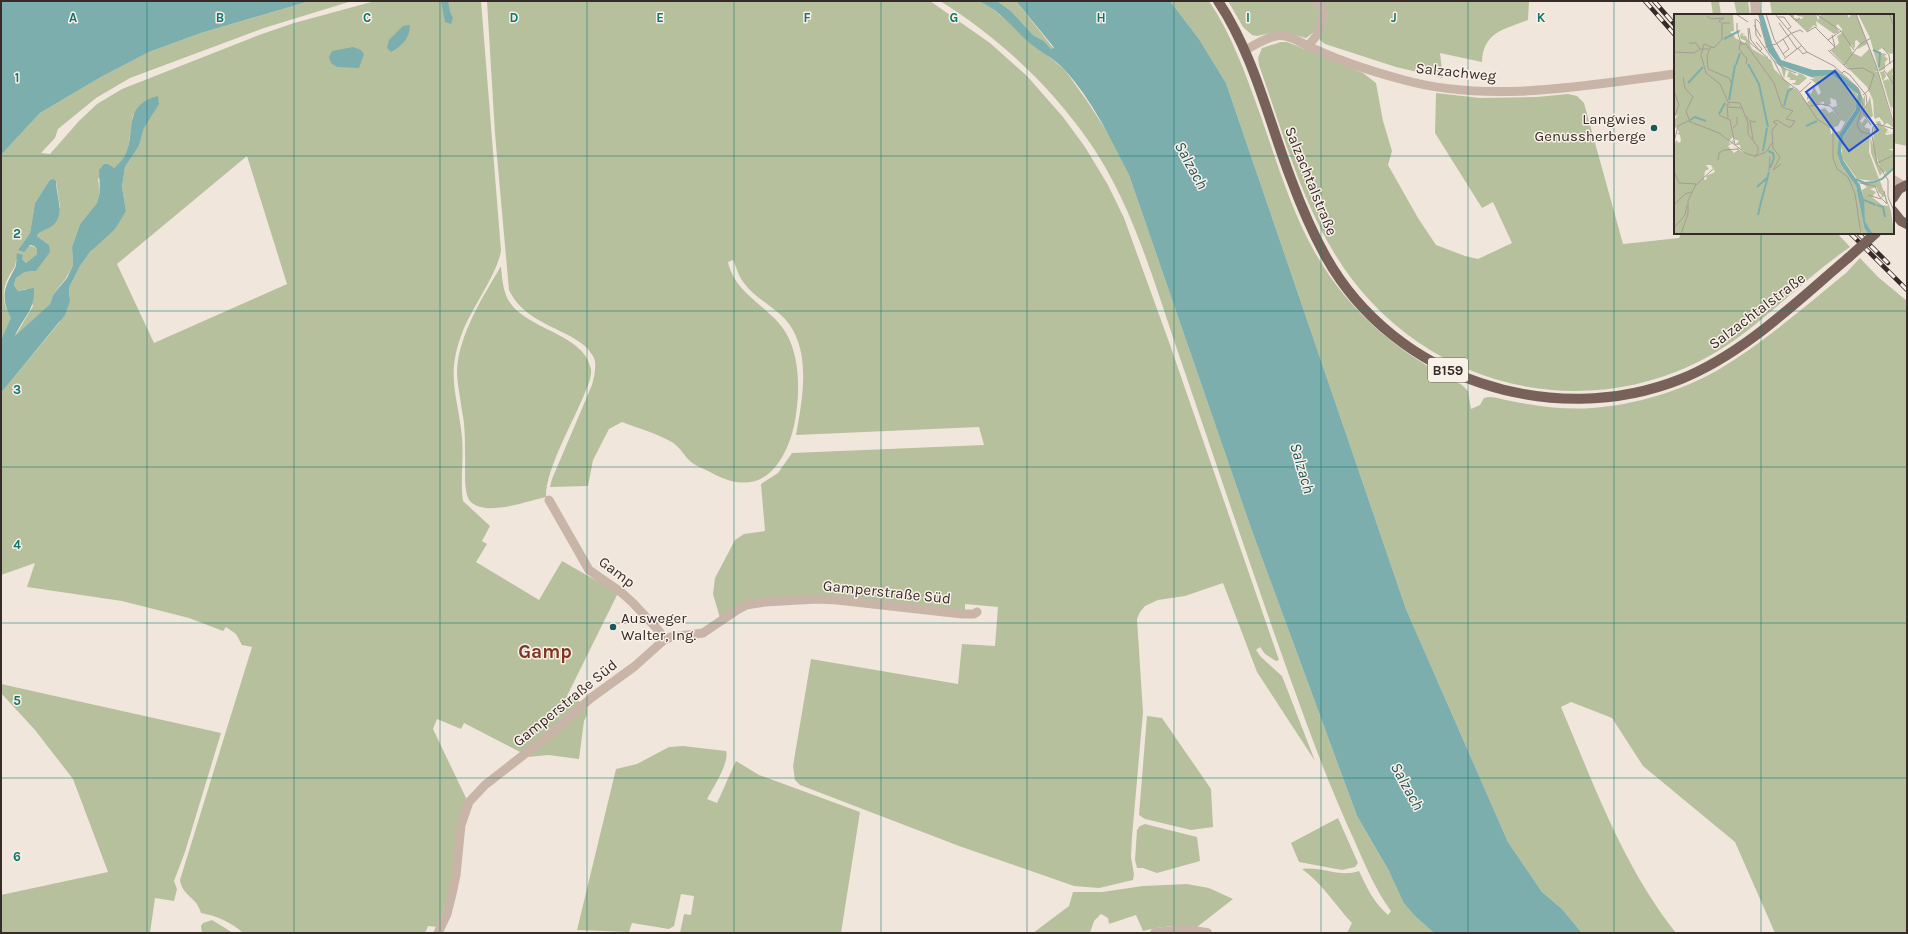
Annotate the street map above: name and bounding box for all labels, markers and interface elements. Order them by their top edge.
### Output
text: A [69,10,77,25]
text: B [216,10,224,25]
text: C [363,10,371,25]
text: D [510,10,519,25]
text: E [656,10,664,25]
text: F [803,10,811,25]
text: G [950,10,958,25]
text: H [1096,10,1106,25]
text: I [1246,10,1250,25]
text: J [1391,10,1397,25]
text: K [1537,10,1546,25]
inset map [1674,14,1894,234]
street label: Salzachweg [1415,59,1498,85]
text: 1 [15,70,19,85]
place label: Langwies Genussherberge [1535,110,1646,145]
marker: Langwies Genussherberge [1649,123,1659,133]
street label: Salzachtalstraße [1281,124,1341,238]
water label: Salzach [1171,138,1212,193]
text: 2 [13,226,21,241]
street label: Salzachtalstraße [1705,269,1809,353]
road number: B159 [1428,358,1468,382]
text: 3 [13,382,21,397]
water label: Salzach [1286,441,1319,496]
text: 4 [13,537,21,552]
street label: Gamp [595,553,639,591]
street label: Gamperstraße Süd [822,576,952,608]
place label: Ausweger Walter, Ing. [621,609,697,644]
marker: Ausweger Walter, Ing. [608,622,618,632]
district label: Gamp [518,641,572,663]
street label: Gamperstraße Süd [509,656,621,750]
text: 5 [13,693,21,708]
water label: Salzach [1387,759,1428,814]
text: 6 [13,849,21,864]

